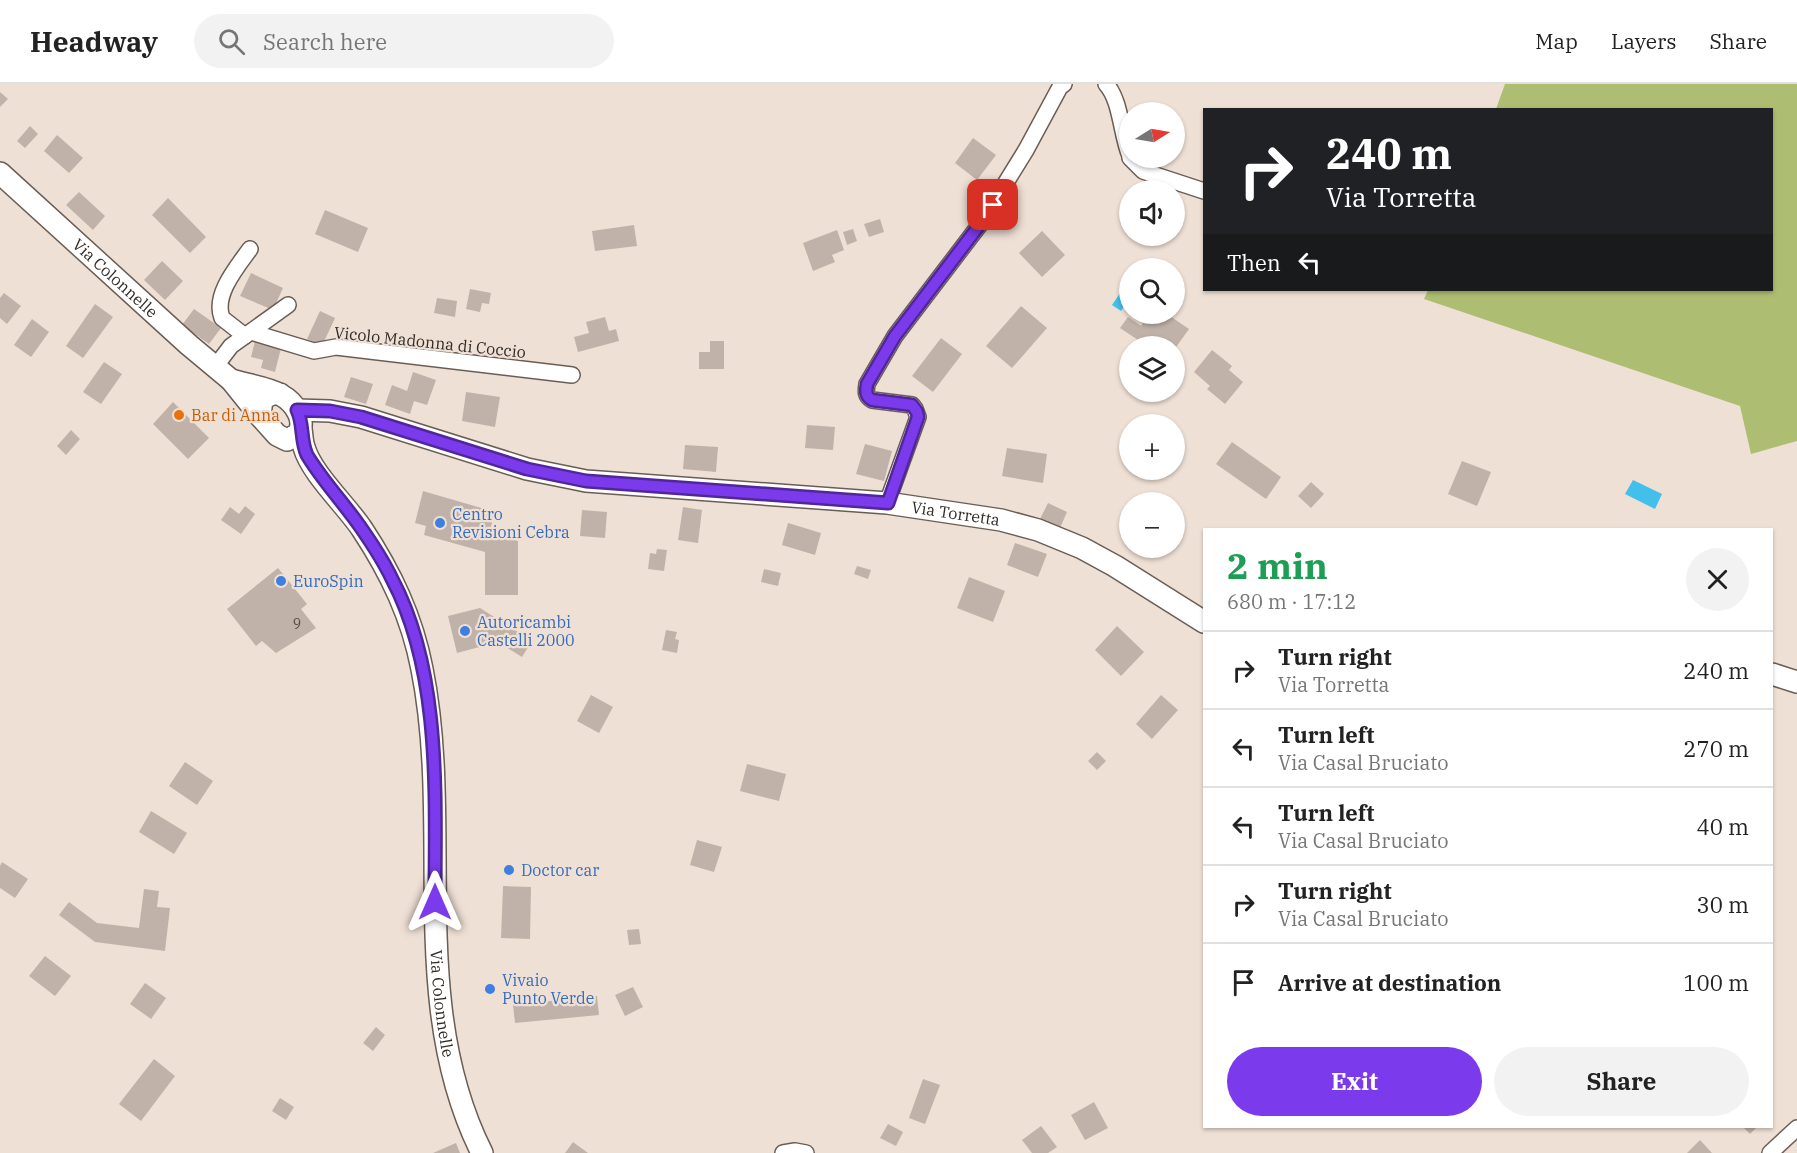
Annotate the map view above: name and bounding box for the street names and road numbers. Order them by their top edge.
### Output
street label: Via Colonnelle [69,234,162,322]
street label: Vicolo Madonna di Coccio [333,322,527,362]
street label: Via Torretta [910,497,1002,530]
street label: Via Colonnelle [427,949,459,1059]

